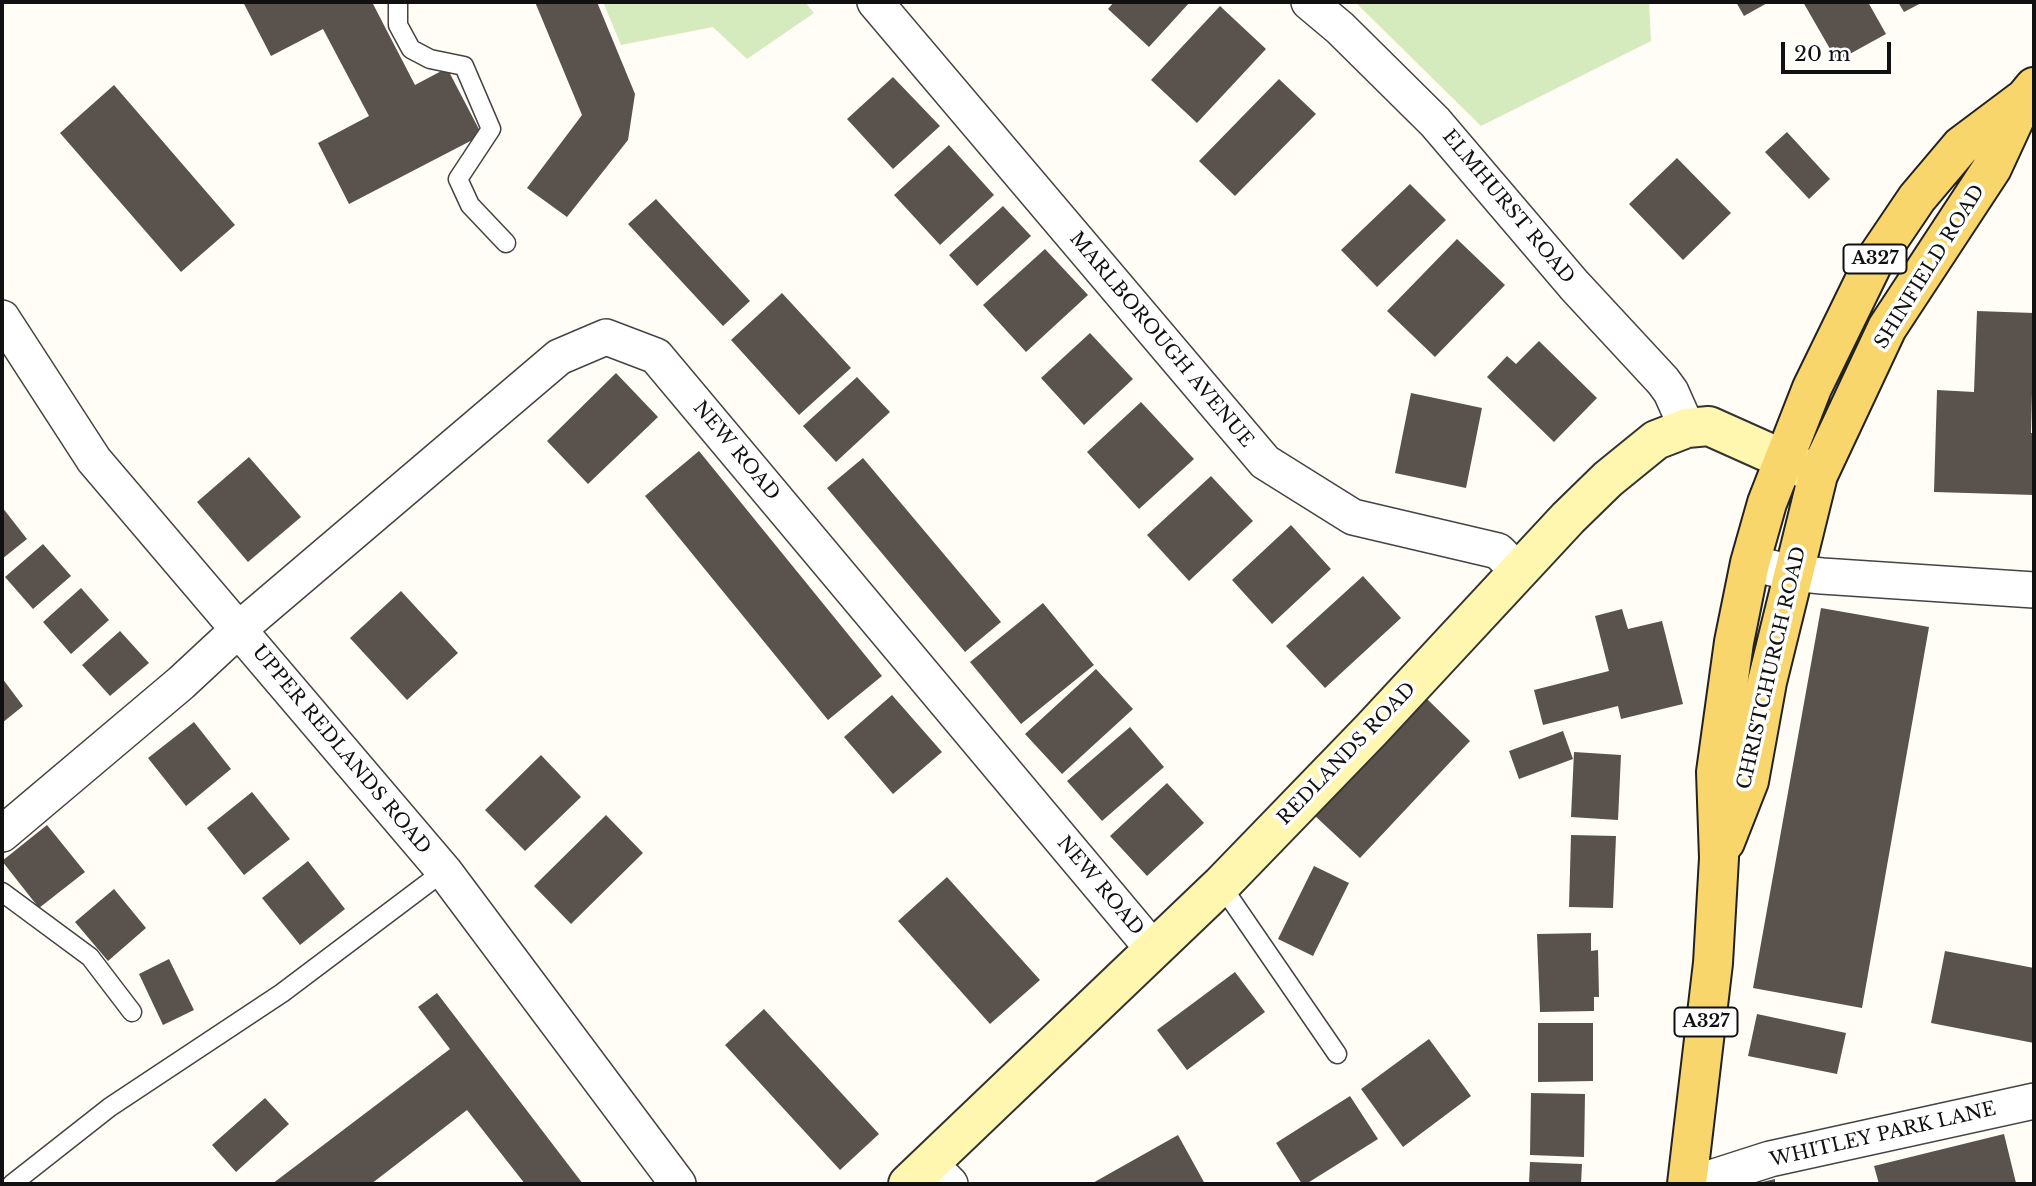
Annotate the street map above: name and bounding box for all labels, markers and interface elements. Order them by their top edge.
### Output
scale bar [1784,28,1894,72]
text: 20 m [1794,41,1851,67]
street label: ELMHURST ROAD [1437,126,1579,288]
street label: SHINFIELD ROAD [1870,181,1990,353]
street label: MARLBOROUGH AVENUE [1064,228,1258,452]
road number: A327 [1843,244,1906,274]
street label: NEW ROAD [688,397,784,505]
street label: CHRISTCHURCH ROAD [1733,544,1811,792]
street label: UPPER REDLANDS ROAD [247,641,435,859]
street label: REDLANDS ROAD [1273,678,1421,830]
street label: NEW ROAD [1052,832,1148,940]
road number: A327 [1674,1007,1738,1036]
street label: WHITLEY PARK LANE [1768,1098,1998,1172]

